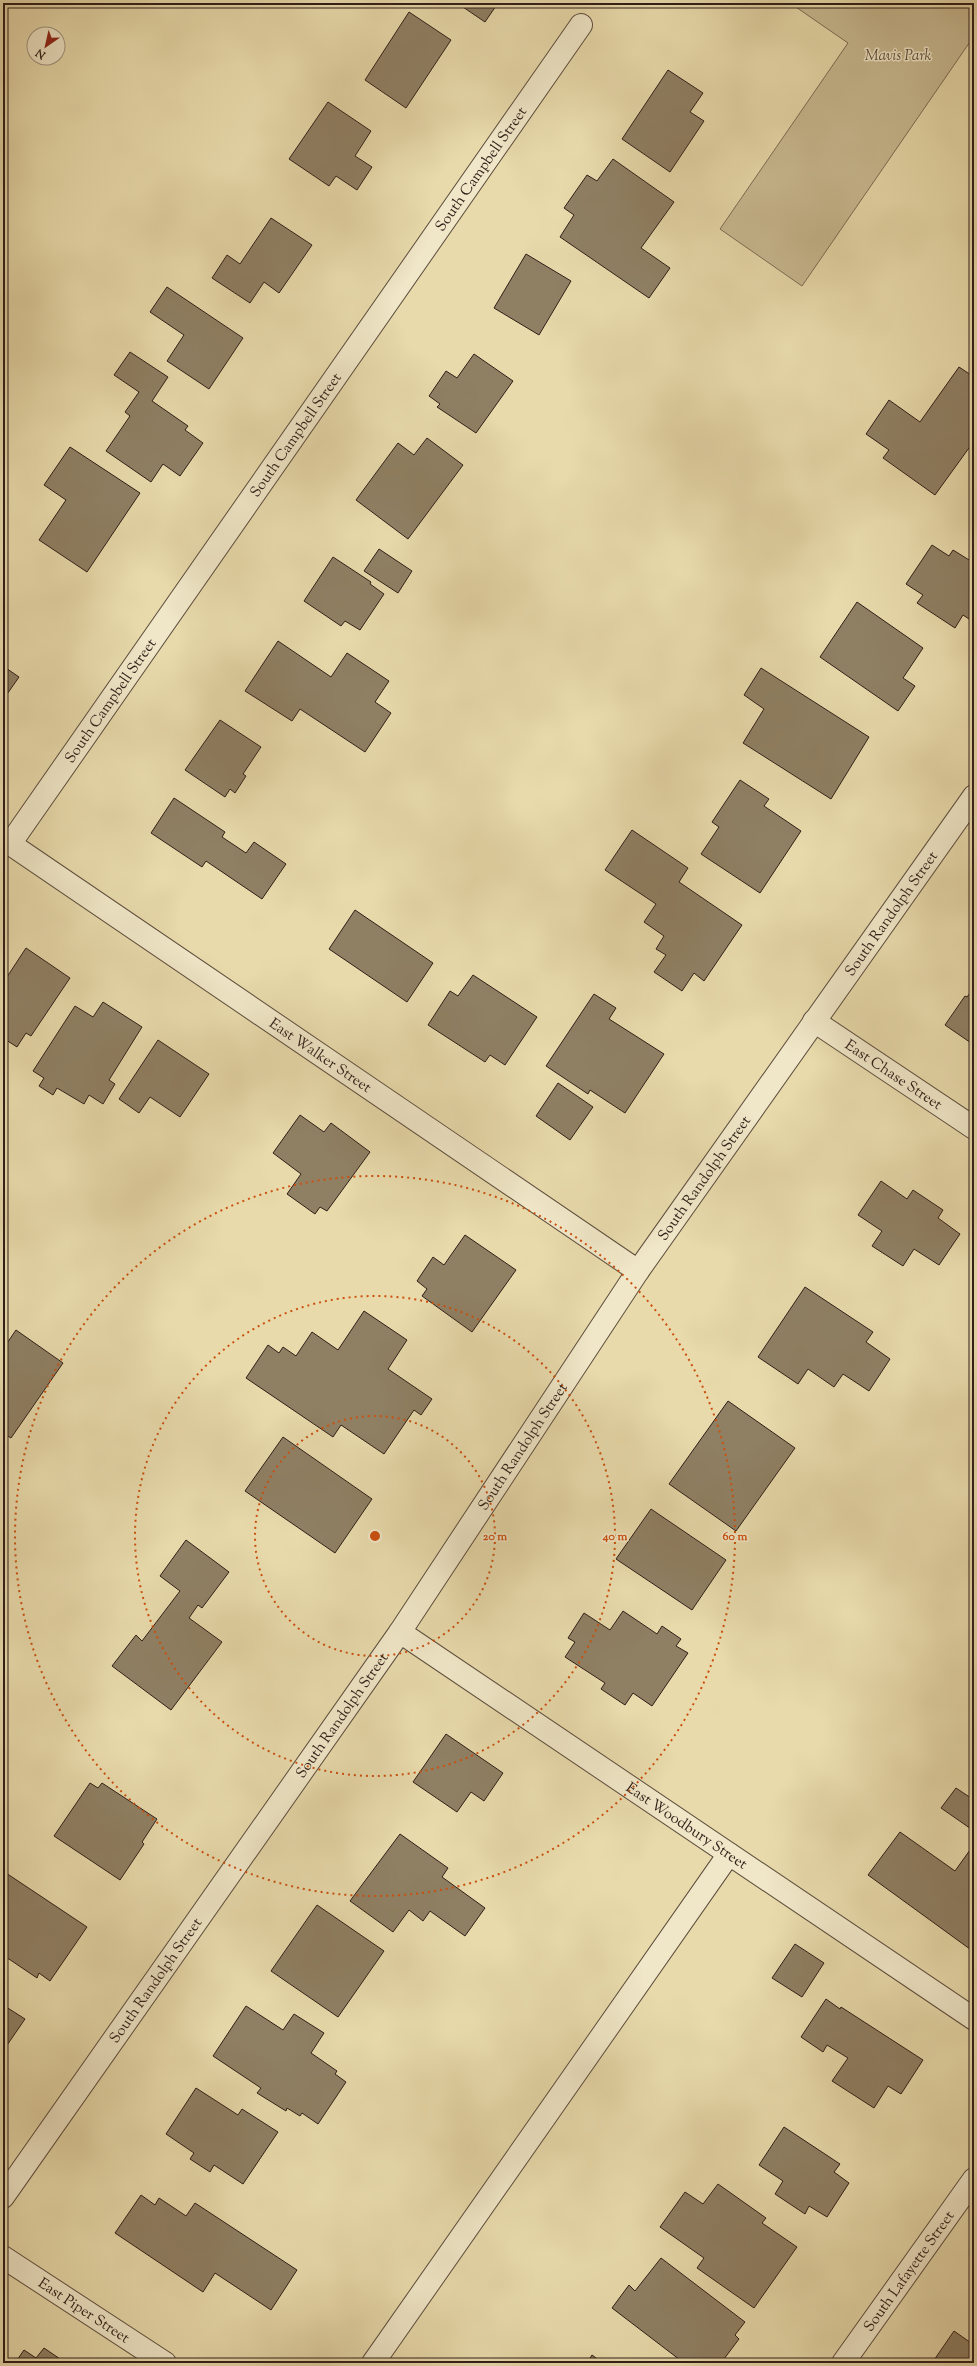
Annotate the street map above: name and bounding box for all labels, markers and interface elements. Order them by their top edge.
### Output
north arrow [26,26,66,66]
text: N [33,44,50,63]
park label: Mavis Park [865,46,931,67]
street label: South Campbell Street [431,103,533,236]
street label: South Campbell Street [246,369,347,502]
street label: South Campbell Street [60,635,162,768]
street label: South Randolph Street [841,847,944,981]
street label: East Walker Street [264,1014,375,1099]
street label: East Chase Street [840,1035,946,1116]
street label: South Randolph Street [654,1112,757,1246]
street label: South Randolph Street [474,1379,573,1515]
text: 20 m [483,1528,507,1546]
text: 40 m [602,1528,627,1546]
text: 60 m [723,1528,747,1546]
centre of rings [368,1529,382,1543]
street label: South Randolph Street [291,1649,394,1783]
street label: East Woodbury Street [621,1778,751,1875]
street label: South Randolph Street [105,1914,208,2048]
street label: South Lafayette Street [859,2207,960,2337]
street label: East Piper Street [33,2274,133,2349]

